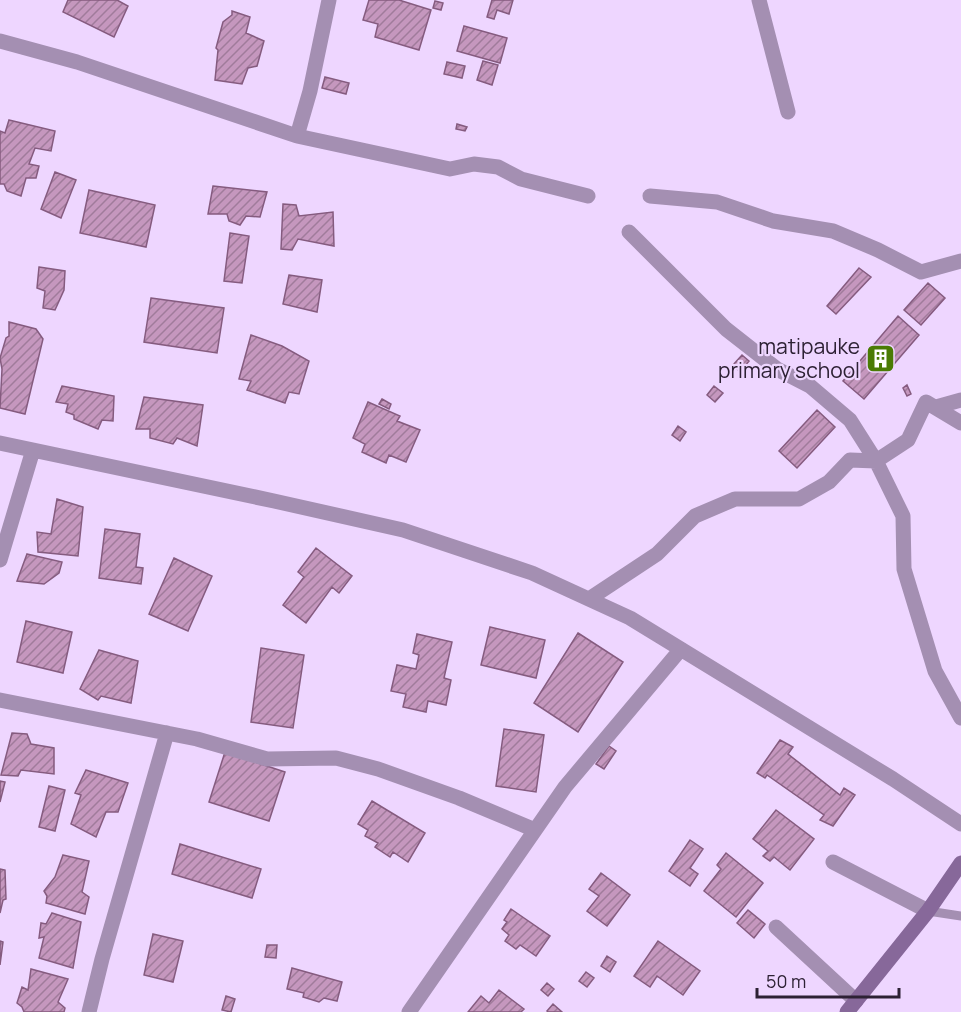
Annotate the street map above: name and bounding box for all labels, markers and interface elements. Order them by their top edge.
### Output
place label: matipauke primary school [718,332,860,384]
building icon: matipauke primary school [865,342,897,374]
scale bar [757,961,900,999]
text: 50 m [766,969,806,993]

